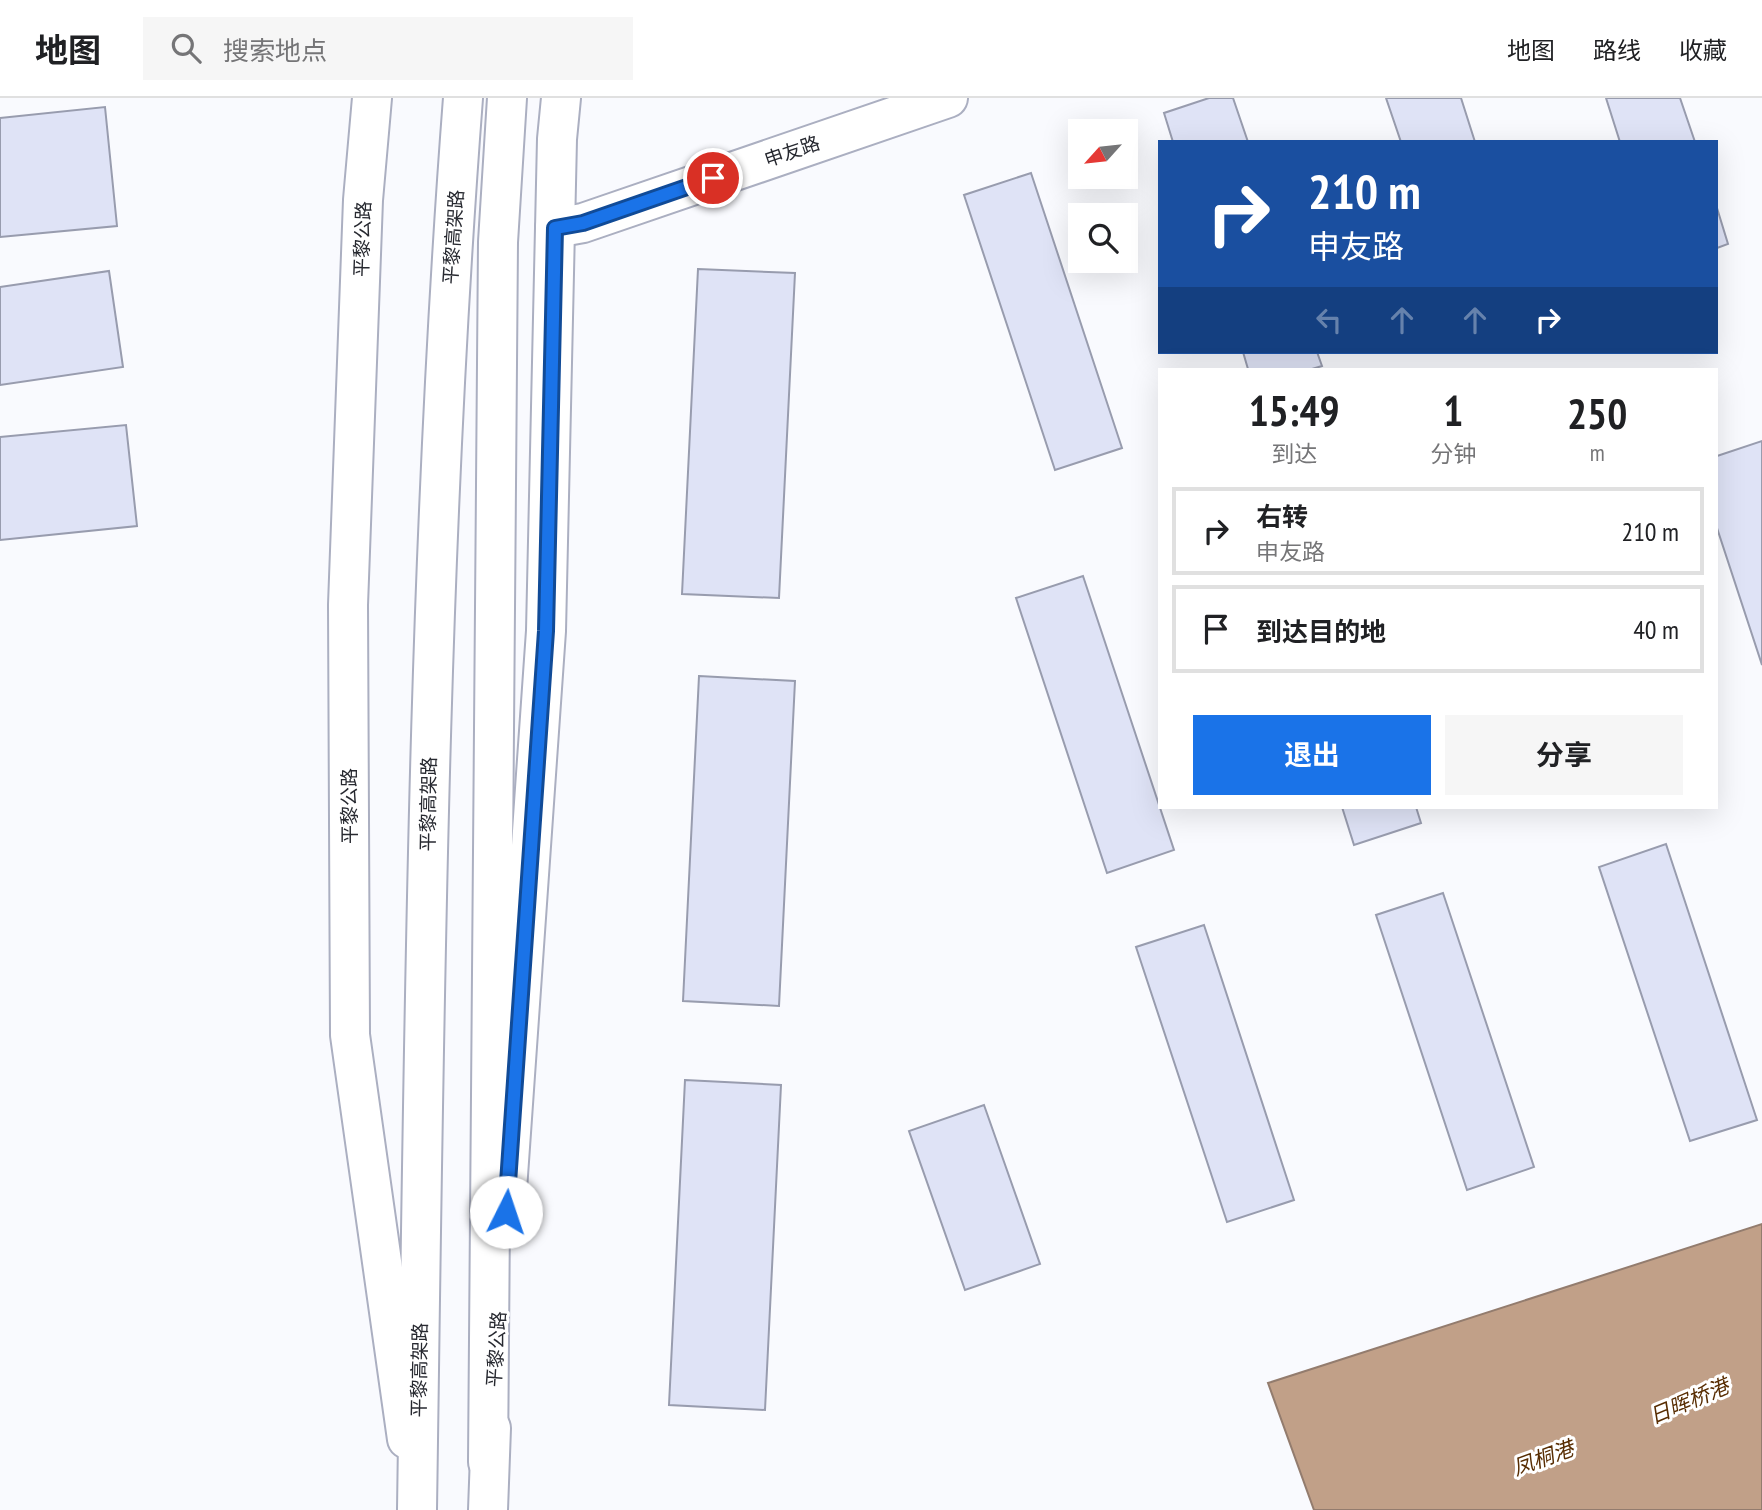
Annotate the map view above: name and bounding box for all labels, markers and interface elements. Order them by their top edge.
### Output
search box [143,17,633,80]
text: 地图 [35,28,101,71]
icon: search [167,29,205,67]
text: 搜索地点 [223,34,327,67]
text: 地图 [1507,35,1555,66]
text: 路线 [1593,35,1641,66]
text: 收藏 [1679,35,1727,66]
north arrow [1068,119,1138,189]
map controls [1068,119,1138,273]
street label: 申友路 [761,130,823,172]
pin [683,148,743,208]
icon: arrive [694,159,732,197]
text: 210 m [1308,159,1421,223]
icon: right [1193,168,1284,259]
street label: 平黎高架路 [438,189,468,285]
street label: 平黎公路 [349,201,375,277]
button: search [1068,203,1138,273]
text: 申友路 [1308,225,1404,267]
icon: left [1310,301,1348,339]
icon: ahead [1383,301,1421,339]
icon: ahead [1456,301,1494,339]
icon: right [1529,301,1567,339]
text: 15:49 [1249,383,1340,438]
text: 1 [1443,383,1463,438]
text: 250 [1567,386,1627,441]
text: m [1590,438,1605,467]
text: 到达 [1271,439,1317,468]
text: 分钟 [1430,439,1476,468]
text: 右转 [1256,500,1308,533]
icon: right [1197,512,1235,550]
text: 210 m [1621,515,1679,548]
text: 申友路 [1256,537,1325,566]
icon: arrive [1197,610,1235,648]
text: 40 m [1633,613,1679,646]
text: 到达目的地 [1256,615,1386,648]
button: 退出 [1193,715,1431,795]
button: 分享 [1445,715,1683,795]
street label: 平黎高架路 [415,756,441,852]
street label: 平黎公路 [337,768,361,844]
position arrow [469,1175,543,1249]
street label: 平黎公路 [481,1310,511,1388]
street label: 平黎高架路 [406,1322,432,1418]
water label: 日晖桥港 [1645,1371,1736,1430]
water label: 凤桐港 [1509,1434,1580,1481]

